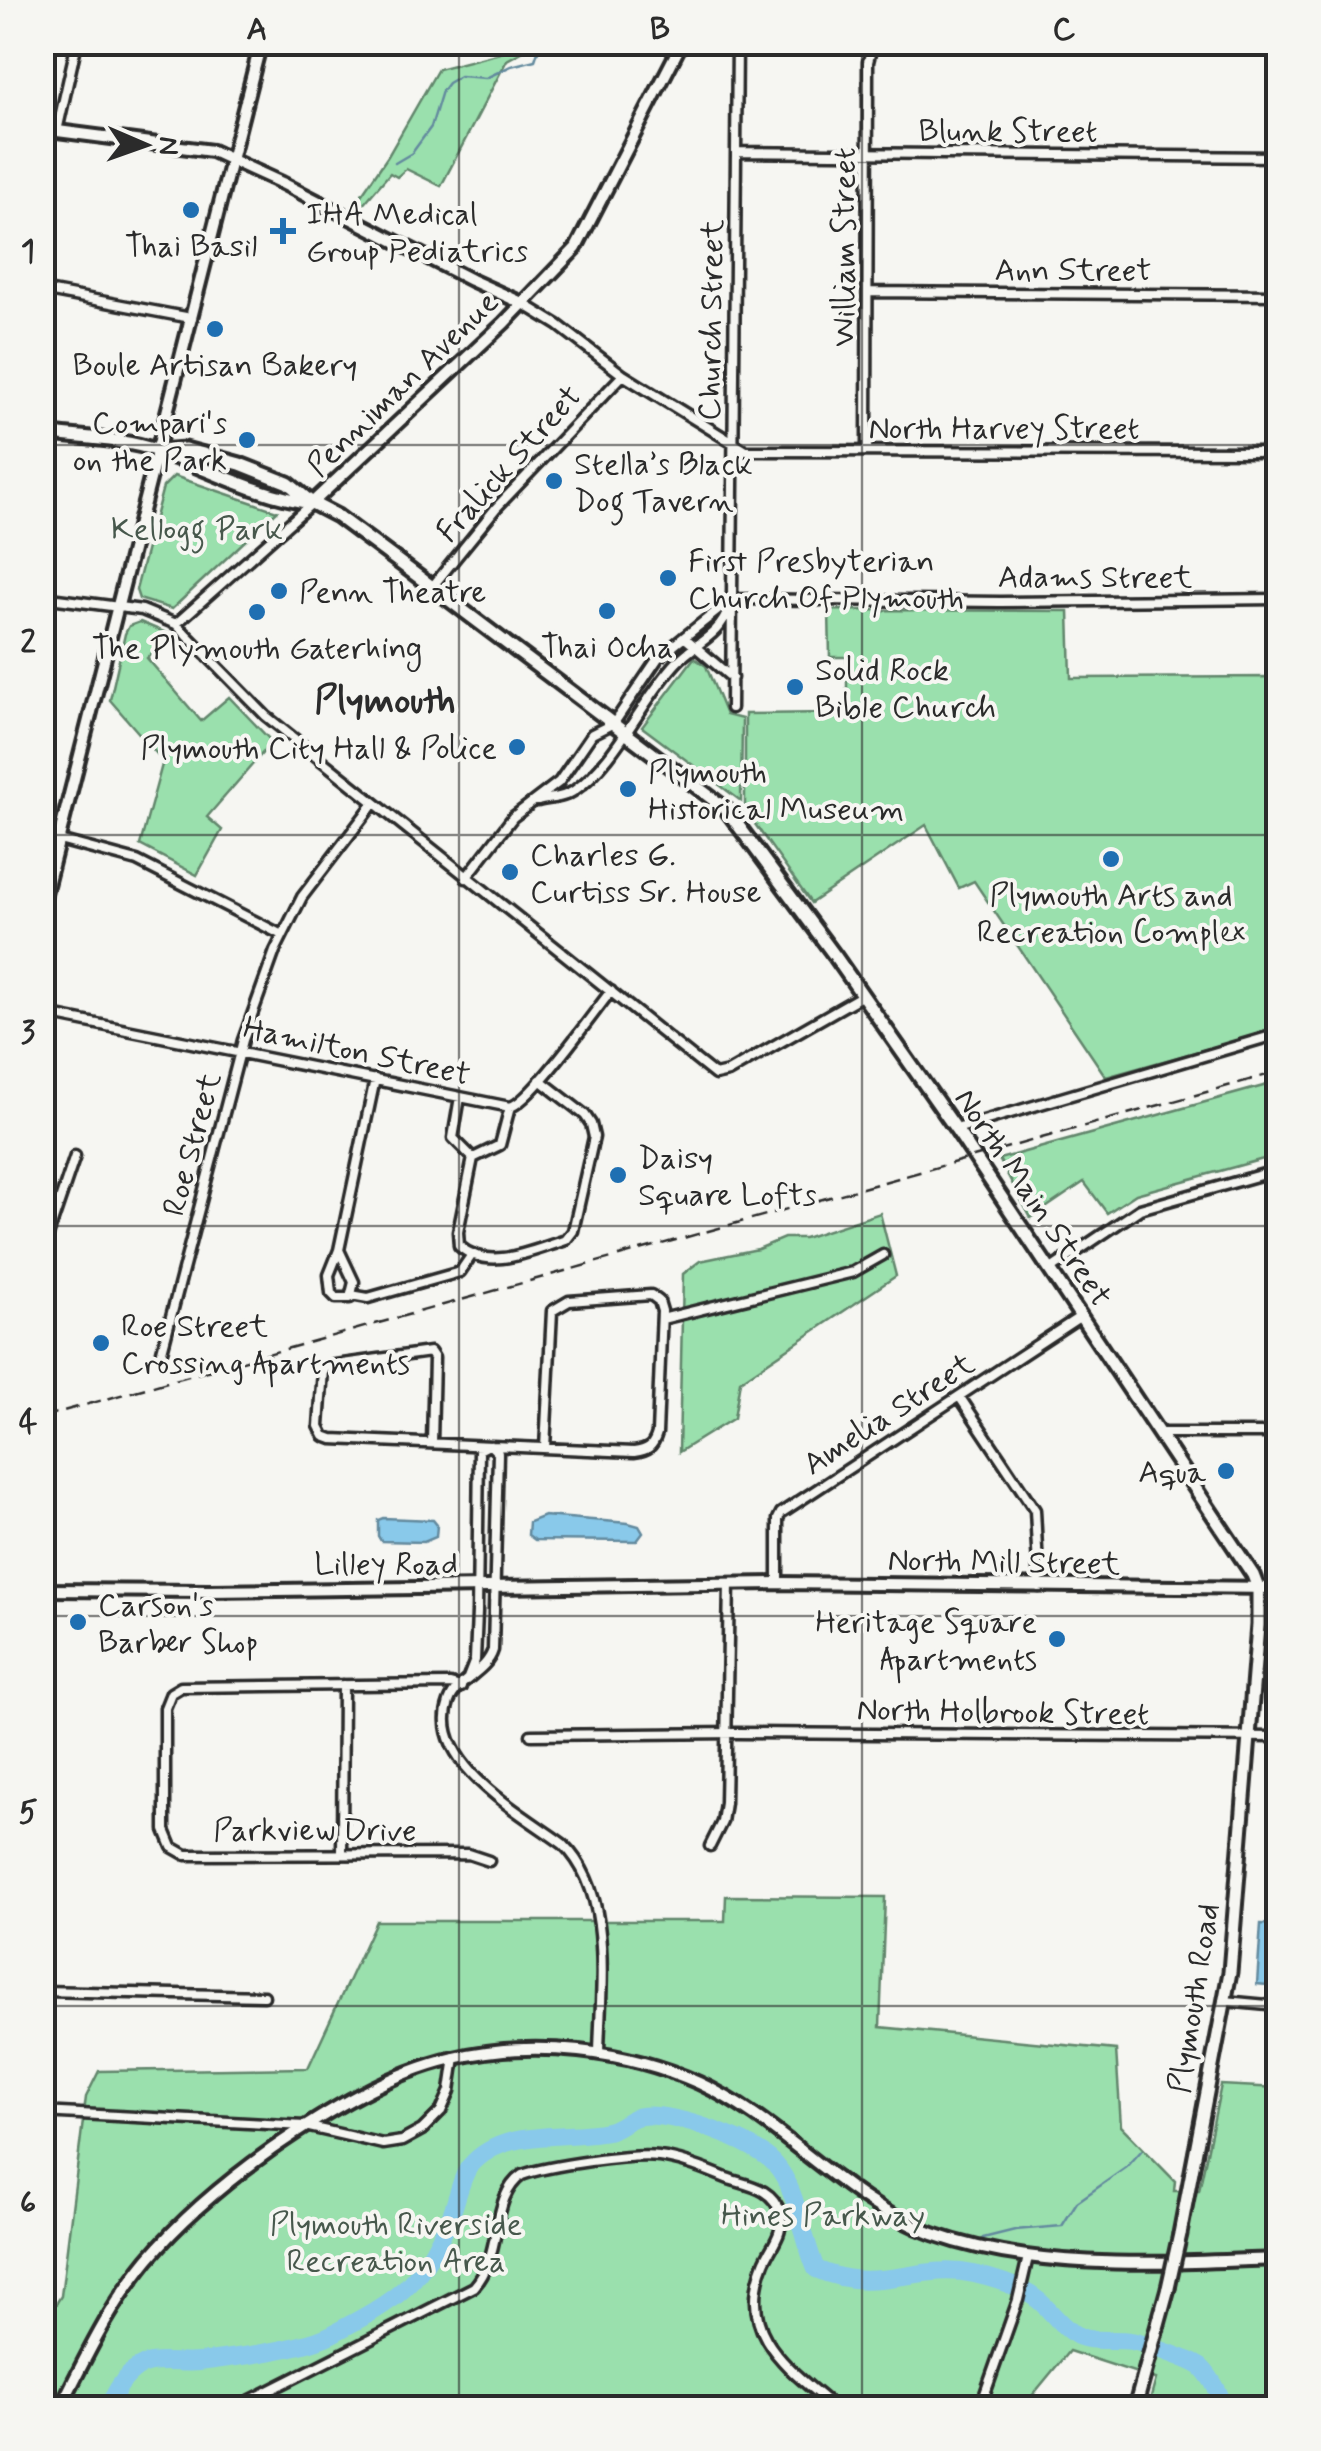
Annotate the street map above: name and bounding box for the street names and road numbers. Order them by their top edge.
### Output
street label: Blunk Street [918,111,1098,153]
street label: William Street [824,147,866,347]
street label: Church Street [689,219,735,421]
street label: Ann Street [995,250,1151,292]
street label: Penniman Avenue [299,282,508,487]
street label: Fralick Street [428,377,591,552]
street label: North Harvey Street [868,408,1140,450]
street label: Adams Street [998,557,1192,599]
street label: Hamilton Street [239,1007,474,1097]
street label: Roe Street [154,1068,232,1221]
street label: North Main Street [944,1081,1121,1315]
street label: Amelia Street [795,1344,983,1486]
street label: North Mill Street [887,1540,1121,1586]
street label: Lilley Road [314,1544,458,1586]
street label: North Holbrook Street [856,1689,1150,1737]
street label: Parkview Drive [213,1810,417,1852]
street label: Plymouth Road [1159,1900,1231,2096]

